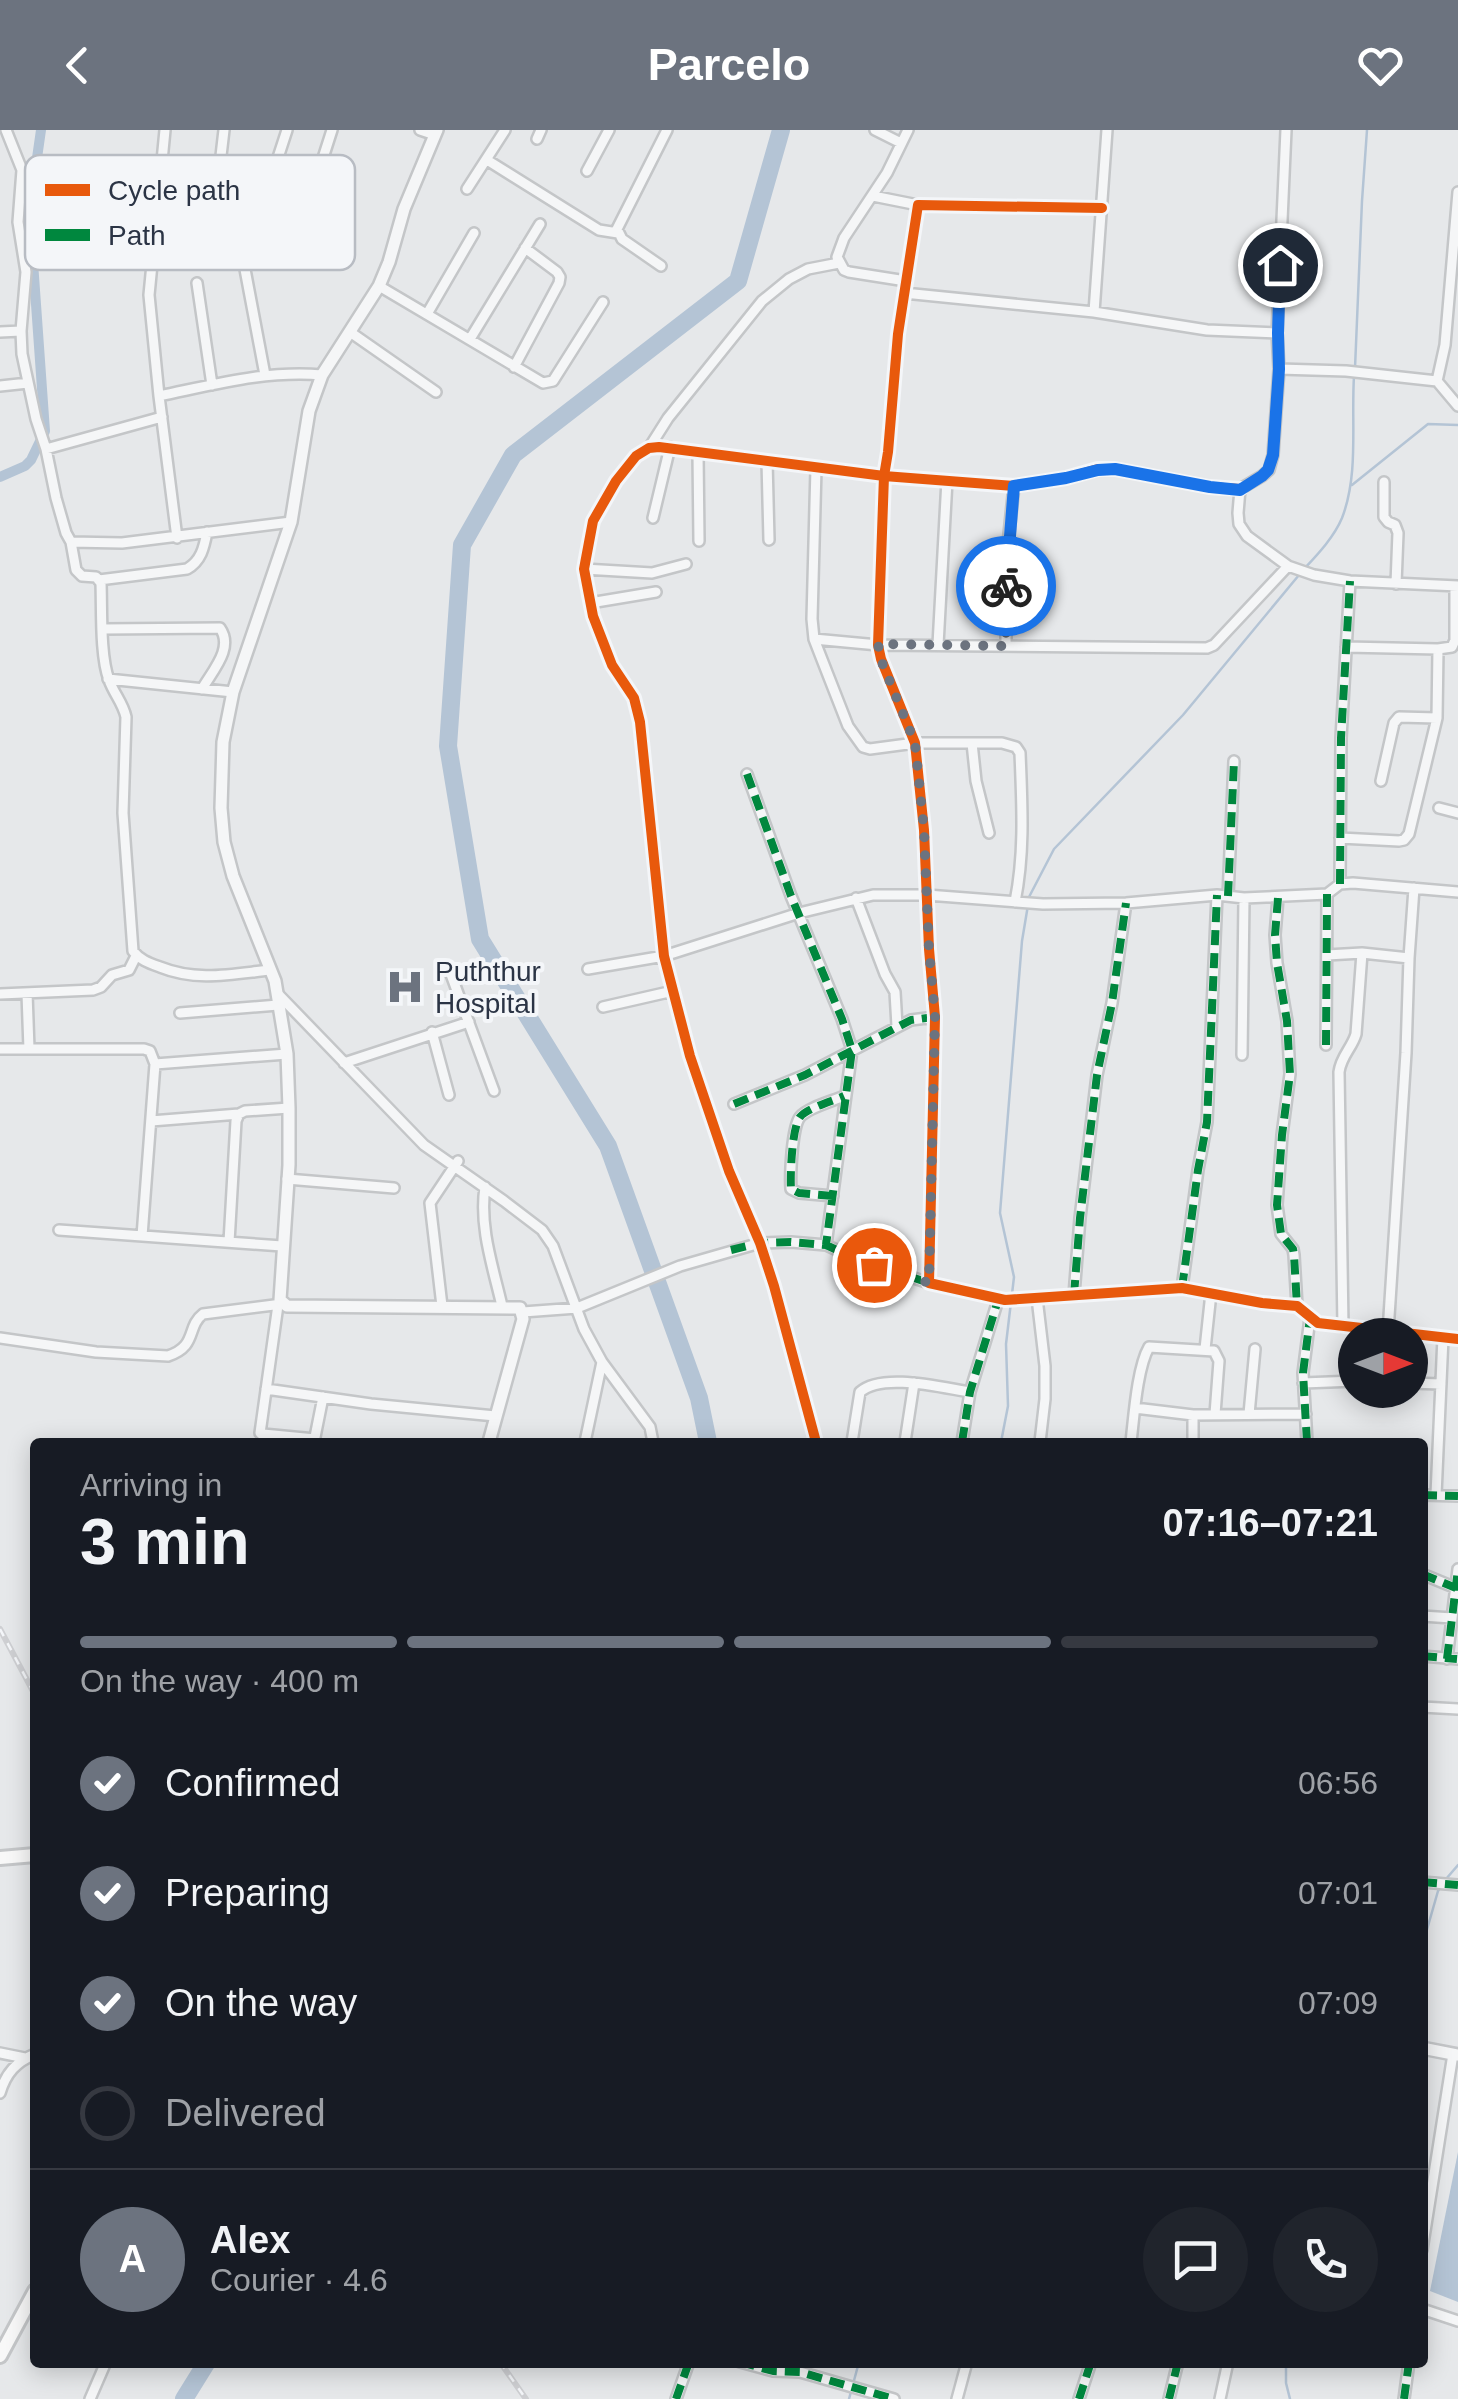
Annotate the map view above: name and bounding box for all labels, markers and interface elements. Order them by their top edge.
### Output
icon: back [50,38,105,93]
icon: heart [1353,38,1408,93]
text: Parcelo [648,39,810,90]
legend [25,155,355,270]
text: Cycle path [108,175,240,206]
text: Path [108,220,166,251]
pin [1238,223,1323,308]
icon: home [1253,238,1308,293]
courier [956,536,1056,636]
icon: bike [979,559,1034,614]
place label: Puththur Hospital [435,956,541,1019]
hospital icon: Puththur Hospital [384,966,426,1008]
pin [832,1223,917,1308]
icon: bag [847,1238,902,1293]
north arrow [1338,1318,1428,1408]
map controls [1338,1318,1428,1408]
text: Arriving in [80,1467,222,1503]
text: 07:16–07:21 [1162,1502,1378,1544]
text: 3 min [80,1505,250,1578]
text: On the way · 400 m [80,1663,359,1699]
icon: check [80,1756,135,1811]
text: Confirmed [165,1762,340,1804]
text: 06:56 [1298,1765,1378,1801]
icon: check [80,1866,135,1921]
text: Preparing [165,1872,330,1914]
text: 07:01 [1298,1875,1378,1911]
icon: check [80,1976,135,2031]
text: On the way [165,1982,357,2024]
text: 07:09 [1298,1985,1378,2021]
text: Delivered [165,2092,326,2134]
button: chat [1143,2207,1248,2312]
button: phone [1273,2207,1378,2312]
text: Alex [210,2219,290,2261]
text: A [119,2238,146,2280]
text: Courier · 4.6 [210,2262,388,2298]

